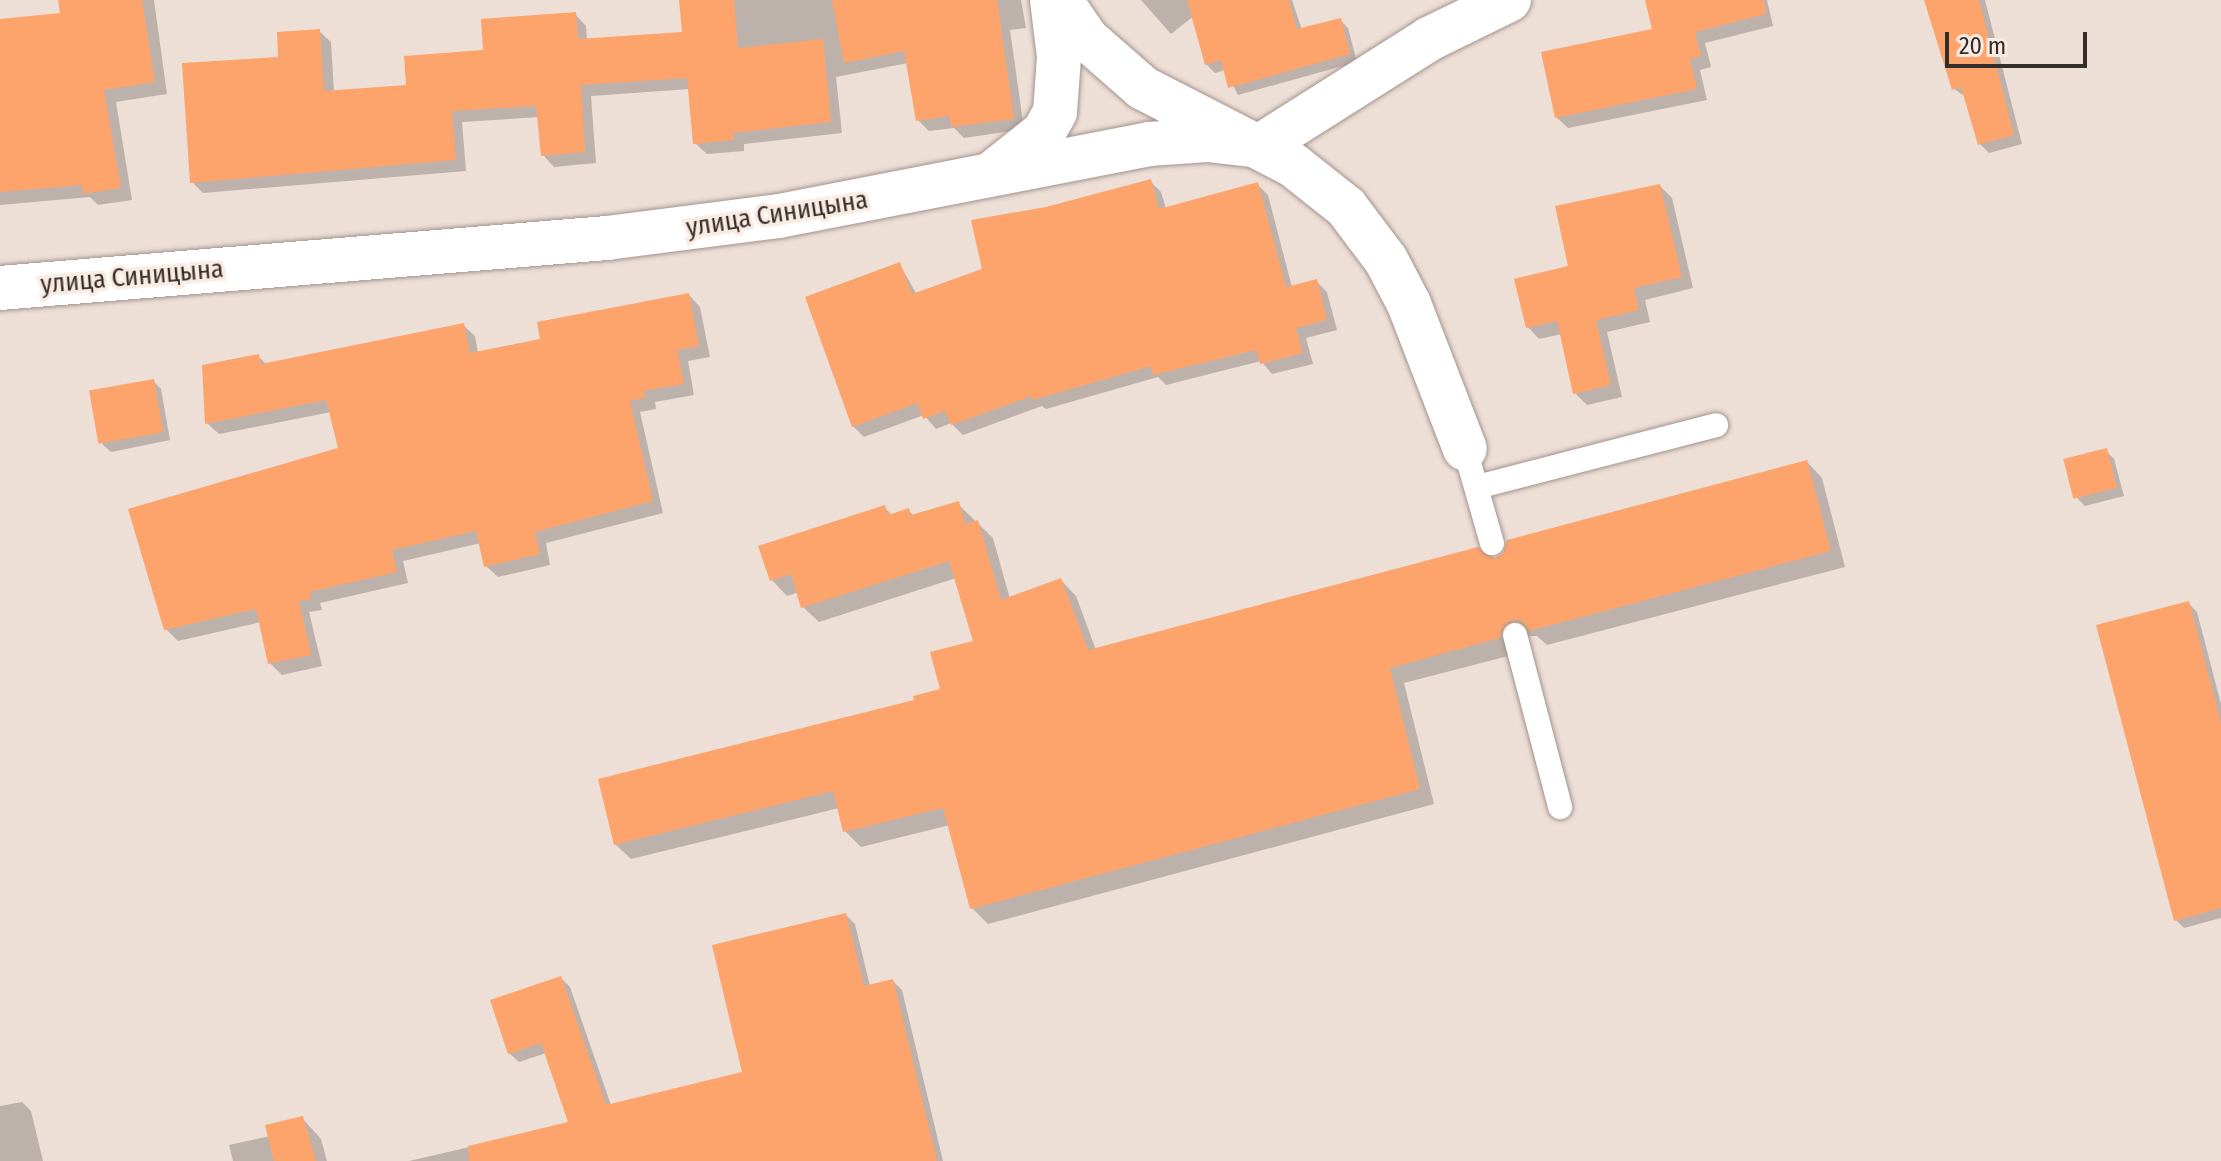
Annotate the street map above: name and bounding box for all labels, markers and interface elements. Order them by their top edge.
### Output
scale bar [1949,16,2091,66]
text: 20 m [1959,32,2006,60]
street label: улица Синицына [684,184,870,244]
street label: улица Синицына [39,253,225,301]

